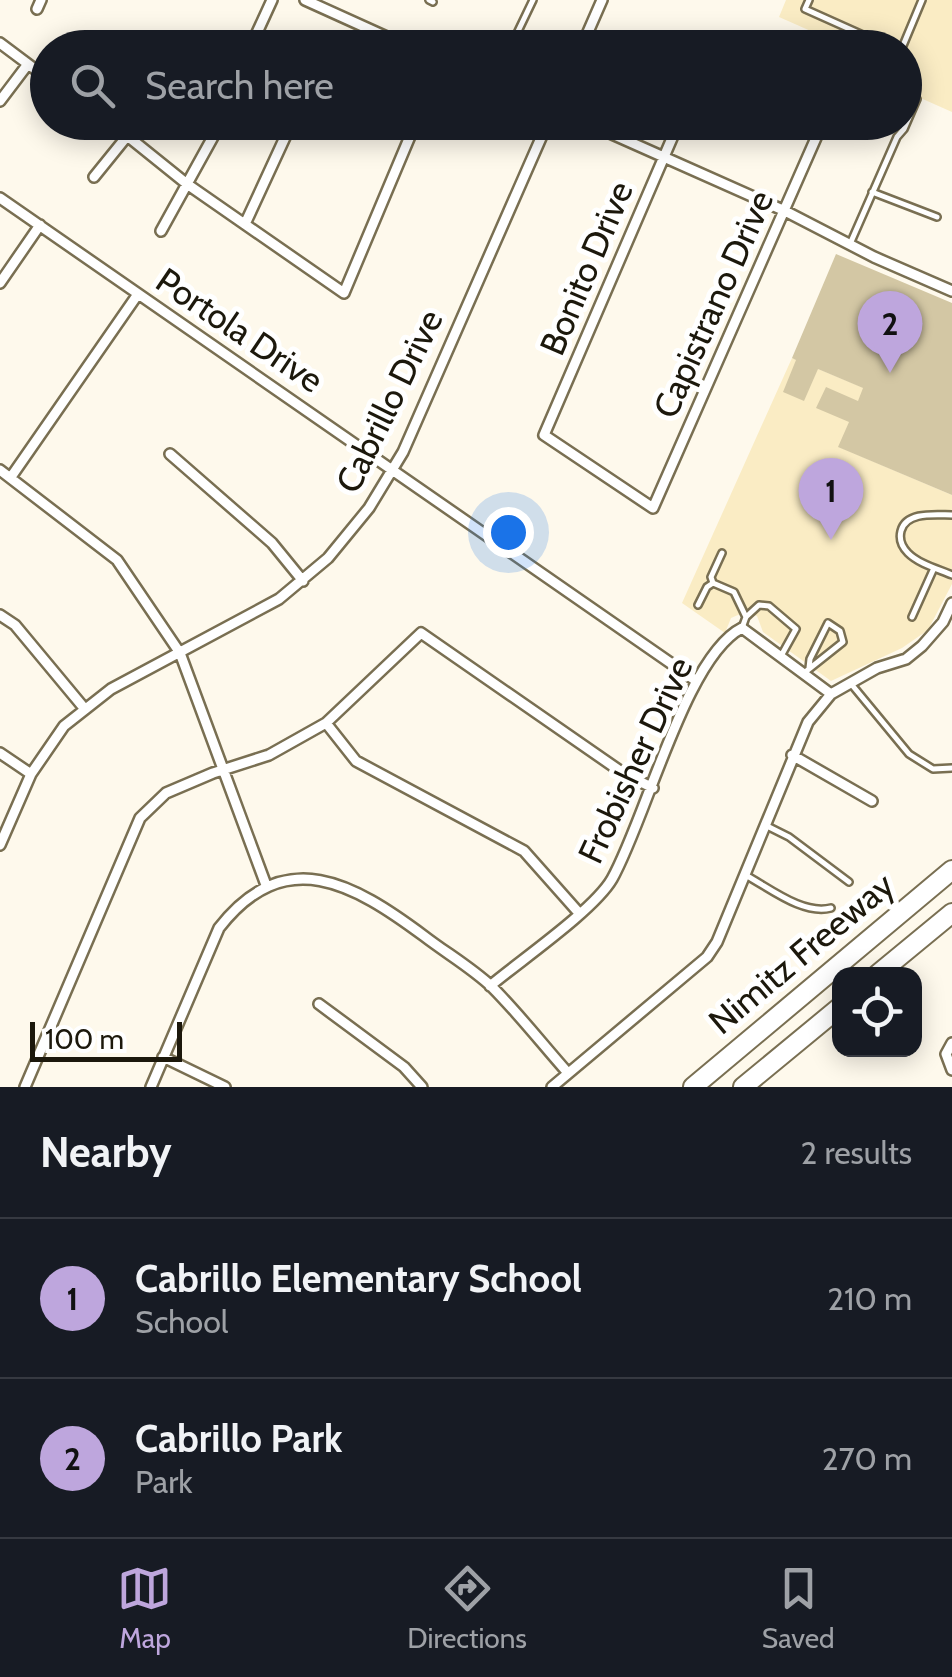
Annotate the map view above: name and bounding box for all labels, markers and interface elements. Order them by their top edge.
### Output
search box [30,30,922,140]
icon: search [65,58,120,113]
text: Search here [145,62,334,109]
street label: Bonito Drive [530,175,642,361]
street label: Capistrano Drive [644,184,782,424]
street label: Portola Drive [148,258,332,402]
pin: 2 [858,290,922,373]
street label: Cabrillo Drive [326,302,452,500]
pin: 1 [798,458,864,540]
your location [483,507,534,558]
street label: Frobisher Drive [569,650,701,870]
street label: Nimitz Freeway [700,863,902,1043]
map controls [832,967,922,1057]
button: locate [832,967,922,1057]
scale bar [30,1017,182,1062]
text: 100 m [45,1022,124,1056]
text: Nearby [40,1126,172,1178]
text: 2 results [801,1133,912,1172]
text: Cabrillo Elementary School [135,1255,582,1302]
text: 1 [67,1279,78,1318]
text: 210 m [827,1279,912,1318]
text: School [135,1302,228,1341]
text: Cabrillo Park [135,1415,342,1462]
text: 2 [64,1439,81,1478]
text: 270 m [822,1439,912,1478]
text: Park [135,1462,193,1501]
tab: Map [117,1561,172,1655]
tab: Directions [407,1561,527,1655]
tab: Saved [762,1561,835,1655]

